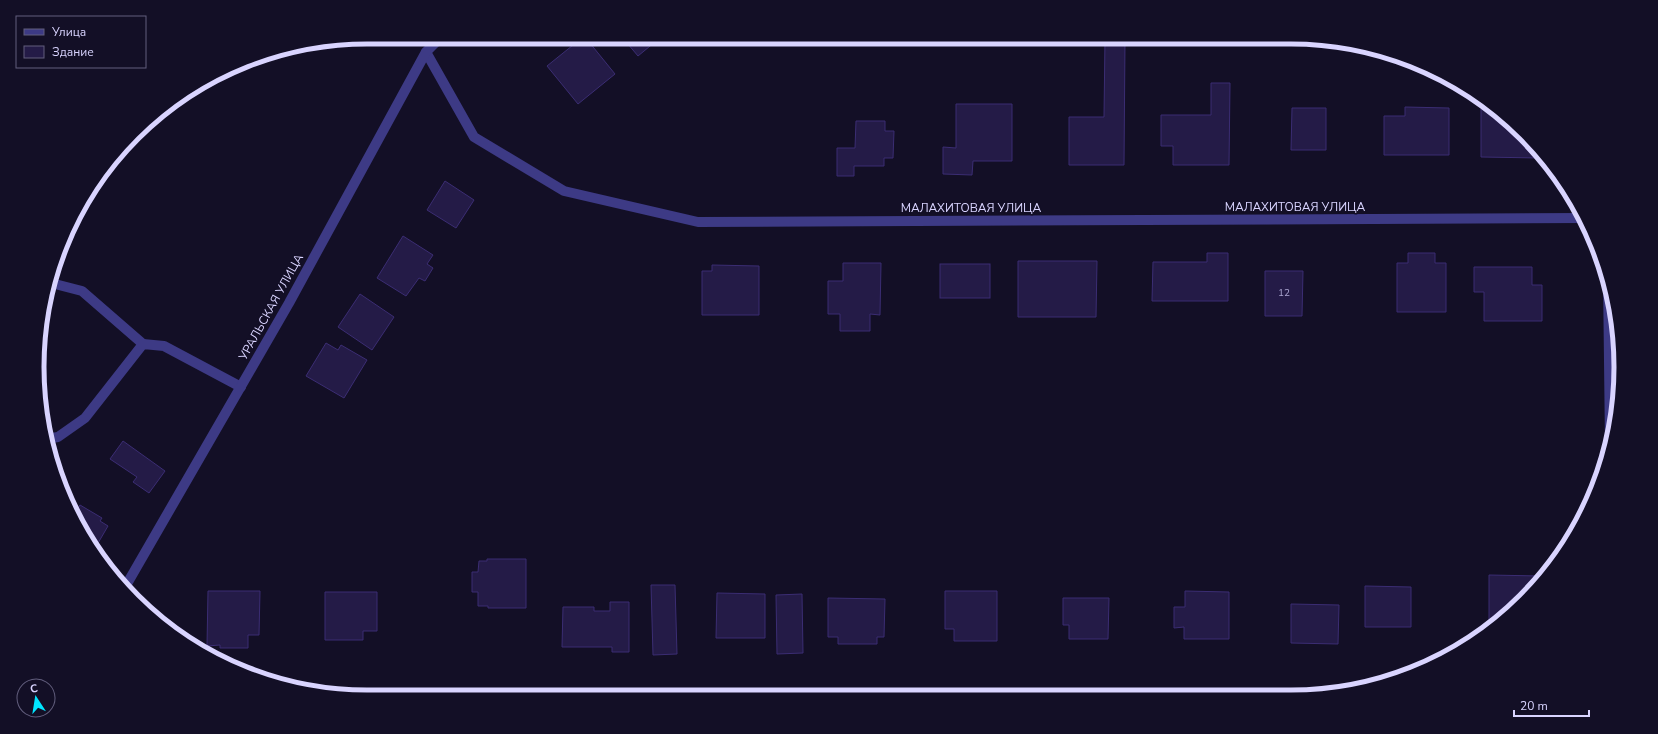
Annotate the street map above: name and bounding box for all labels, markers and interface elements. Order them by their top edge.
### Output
legend [16,16,146,68]
text: Улица [51,24,86,40]
text: Здание [52,44,94,60]
street label: МАЛАХИТОВАЯ УЛИЦА [1225,199,1366,215]
street label: МАЛАХИТОВАЯ УЛИЦА [901,200,1042,216]
street label: УРАЛЬСКАЯ УЛИЦА [235,251,307,364]
house number: 12 [1278,286,1290,300]
north arrow [16,678,56,718]
text: С [29,680,40,697]
scale bar [1514,692,1589,718]
text: 20 m [1520,698,1548,714]

